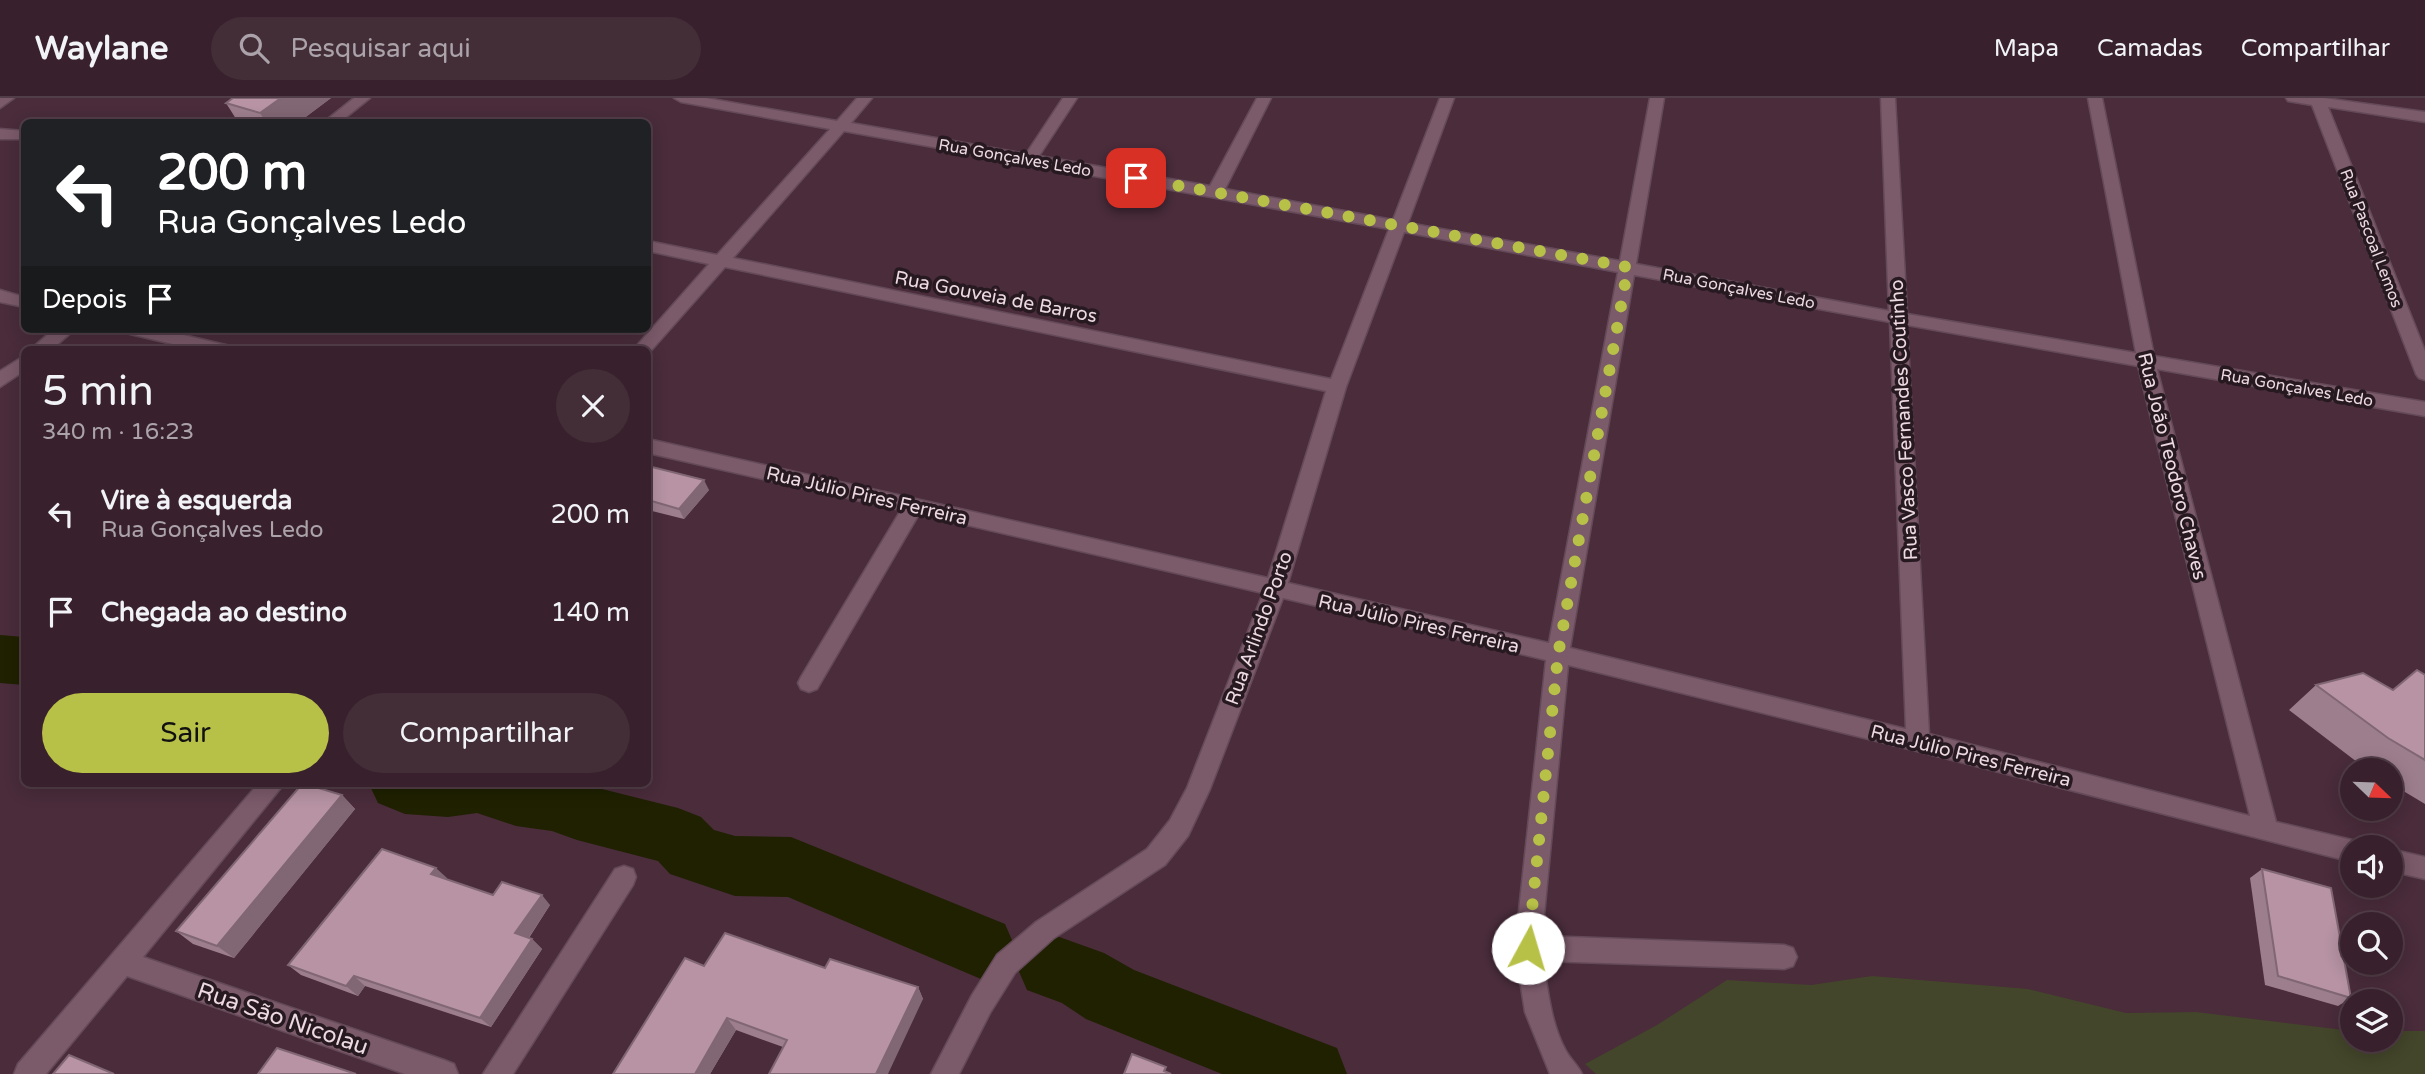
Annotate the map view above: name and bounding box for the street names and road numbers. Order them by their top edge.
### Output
street label: Rua Gonçalves Ledo [937,135,1093,181]
street label: Rua Pascoal Lemos [2335,166,2407,311]
street label: Rua Gonçalves Ledo [1661,264,1817,314]
street label: Rua Gouveia de Barros [893,267,1099,327]
street label: Rua Vasco Fernandes Coutinho [1886,279,1922,561]
street label: Rua João Teodoro Chaves [2133,351,2211,582]
street label: Rua Gonçalves Ledo [2219,365,2375,411]
street label: Rua Júlio Pires Ferreira [764,462,969,530]
street label: Rua Arlindo Porto [1221,549,1297,708]
street label: Rua Júlio Pires Ferreira [1316,590,1521,658]
street label: Rua Júlio Pires Ferreira [1868,720,2073,792]
street label: Rua São Nicolau [193,977,372,1061]

